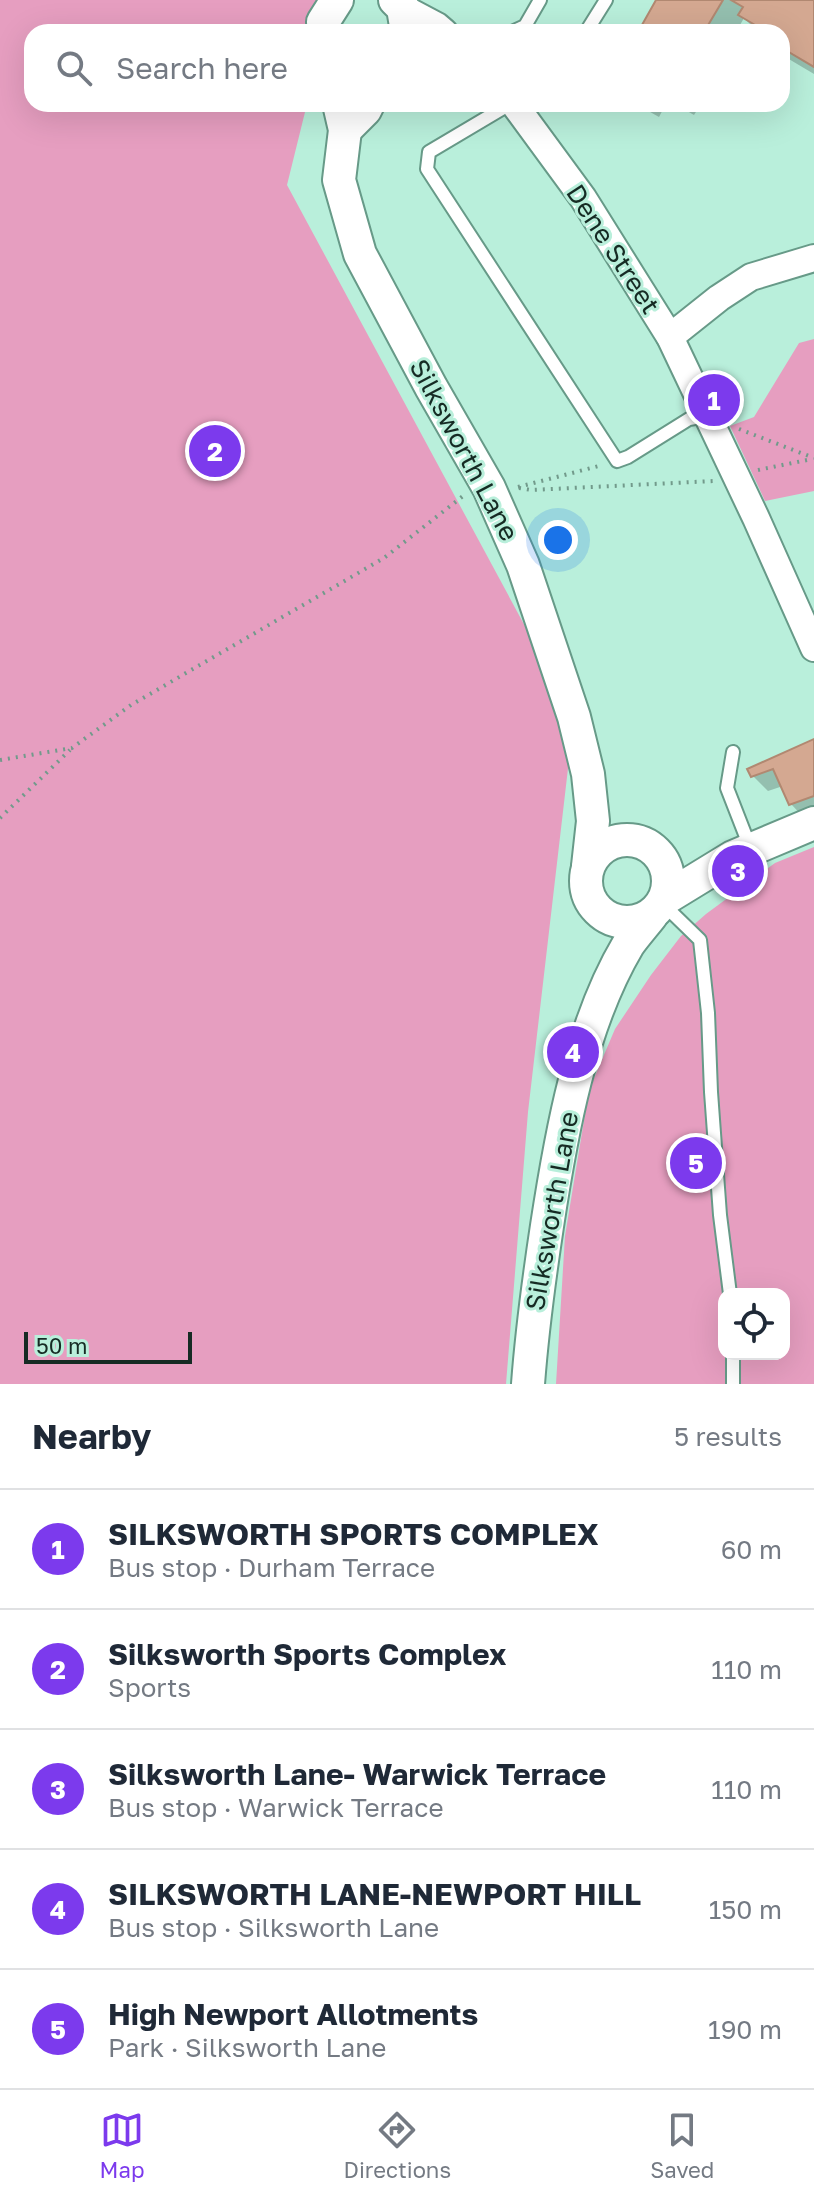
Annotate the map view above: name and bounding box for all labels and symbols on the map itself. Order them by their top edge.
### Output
street label: Dene Street [560,178,667,319]
street label: Silksworth Lane [404,354,525,546]
pin: 1 [688,370,740,430]
pin: 2 [189,421,241,481]
your location [538,520,578,560]
pin: 3 [712,841,764,901]
pin: 4 [547,1022,599,1082]
street label: Silksworth Lane [519,1109,584,1313]
pin: 5 [670,1133,722,1193]
scale bar [24,1328,192,1364]

